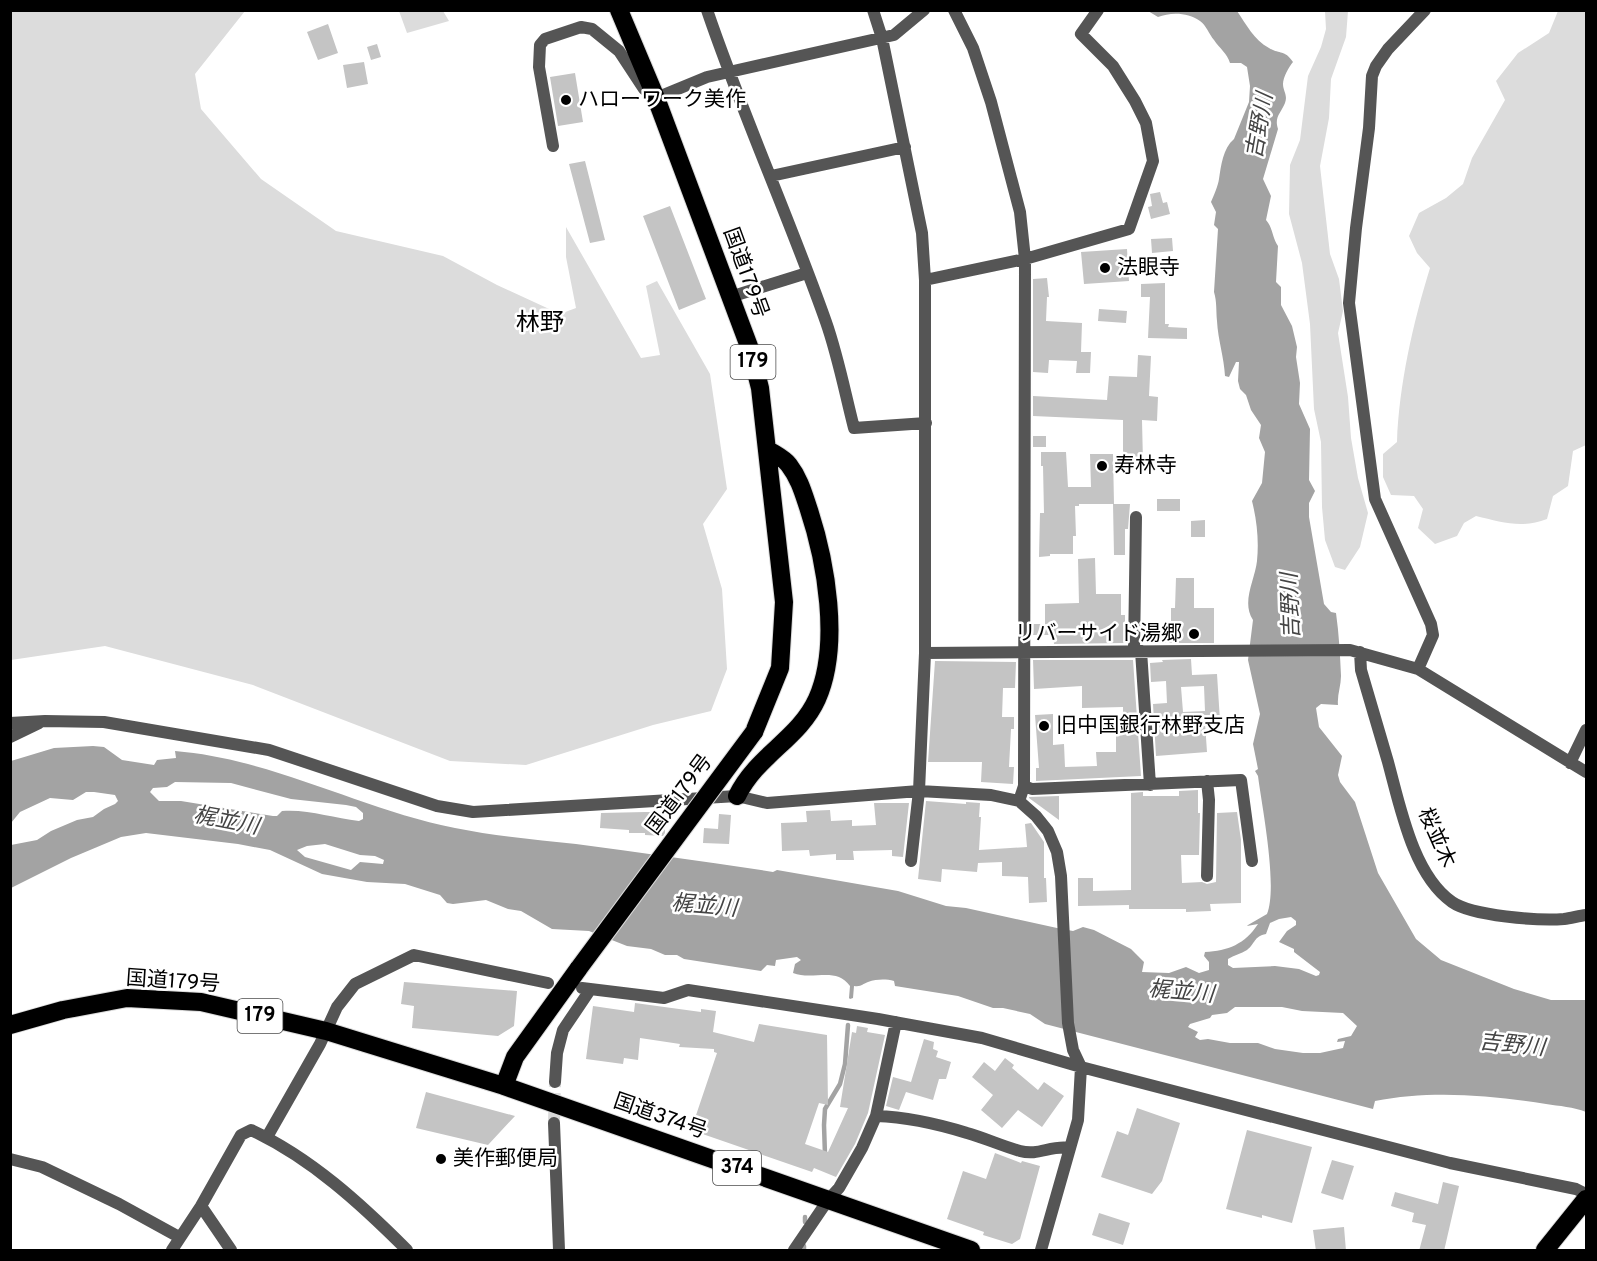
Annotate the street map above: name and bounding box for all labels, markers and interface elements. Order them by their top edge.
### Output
place label: ハローワーク美作 [578,87,746,114]
water label: 吉野川 [1242,89,1280,161]
marker: ハローワーク美作 [559,93,573,107]
street label: 国道179号 [716,224,774,322]
place label: 法眼寺 [1117,255,1180,282]
marker: 法眼寺 [1098,261,1112,275]
district label: 林野 [516,309,564,339]
road number: 179 [730,345,776,379]
place label: 寿林寺 [1114,453,1177,480]
marker: 寿林寺 [1095,459,1109,473]
water label: 吉野川 [1277,571,1307,639]
place label: リバーサイド湯郷 [1014,621,1182,648]
marker: リバーサイド湯郷 [1187,627,1201,641]
place label: 旧中国銀行林野支店 [1056,713,1245,740]
marker: 旧中国銀行林野支店 [1037,719,1051,733]
street label: 国道179号 [641,749,719,841]
water label: 梶並川 [191,802,263,842]
street label: 桜並木 [1411,804,1461,872]
water label: 梶並川 [670,891,740,923]
street label: 国道179号 [125,965,221,999]
water label: 梶並川 [1147,977,1217,1009]
road number: 179 [238,999,282,1033]
water label: 吉野川 [1478,1029,1548,1063]
street label: 国道374号 [610,1088,710,1146]
place label: 美作郵便局 [453,1146,558,1173]
road number: 374 [713,1151,761,1185]
marker: 美作郵便局 [434,1152,448,1166]

